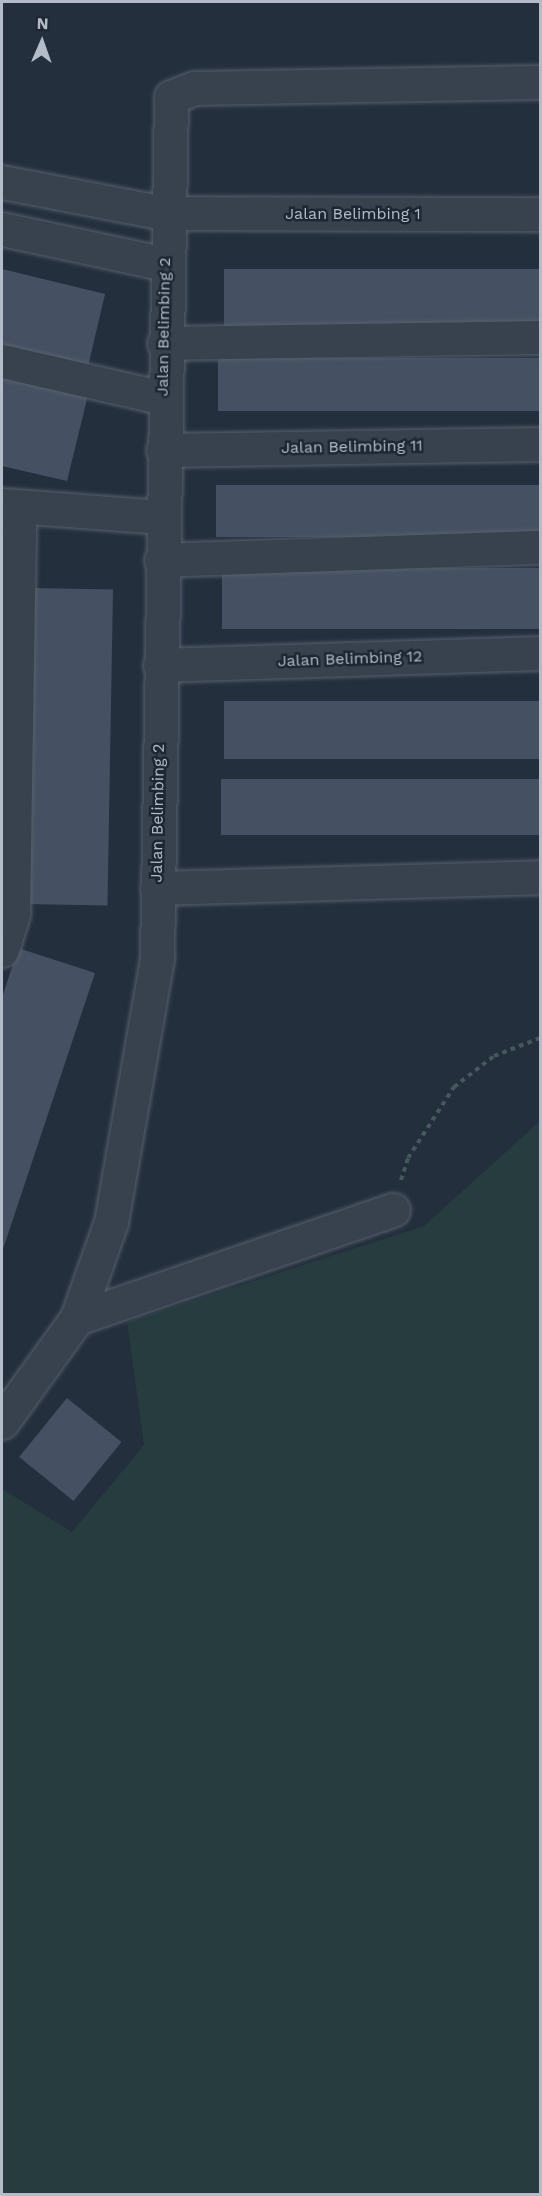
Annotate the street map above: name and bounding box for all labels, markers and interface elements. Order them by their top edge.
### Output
north arrow [12,12,72,72]
text: N [36,14,49,33]
street label: Jalan Belimbing 1 [285,204,421,224]
street label: Jalan Belimbing 2 [153,257,175,397]
street label: Jalan Belimbing 11 [281,436,423,458]
street label: Jalan Belimbing 12 [277,647,423,671]
street label: Jalan Belimbing 2 [147,743,169,883]

